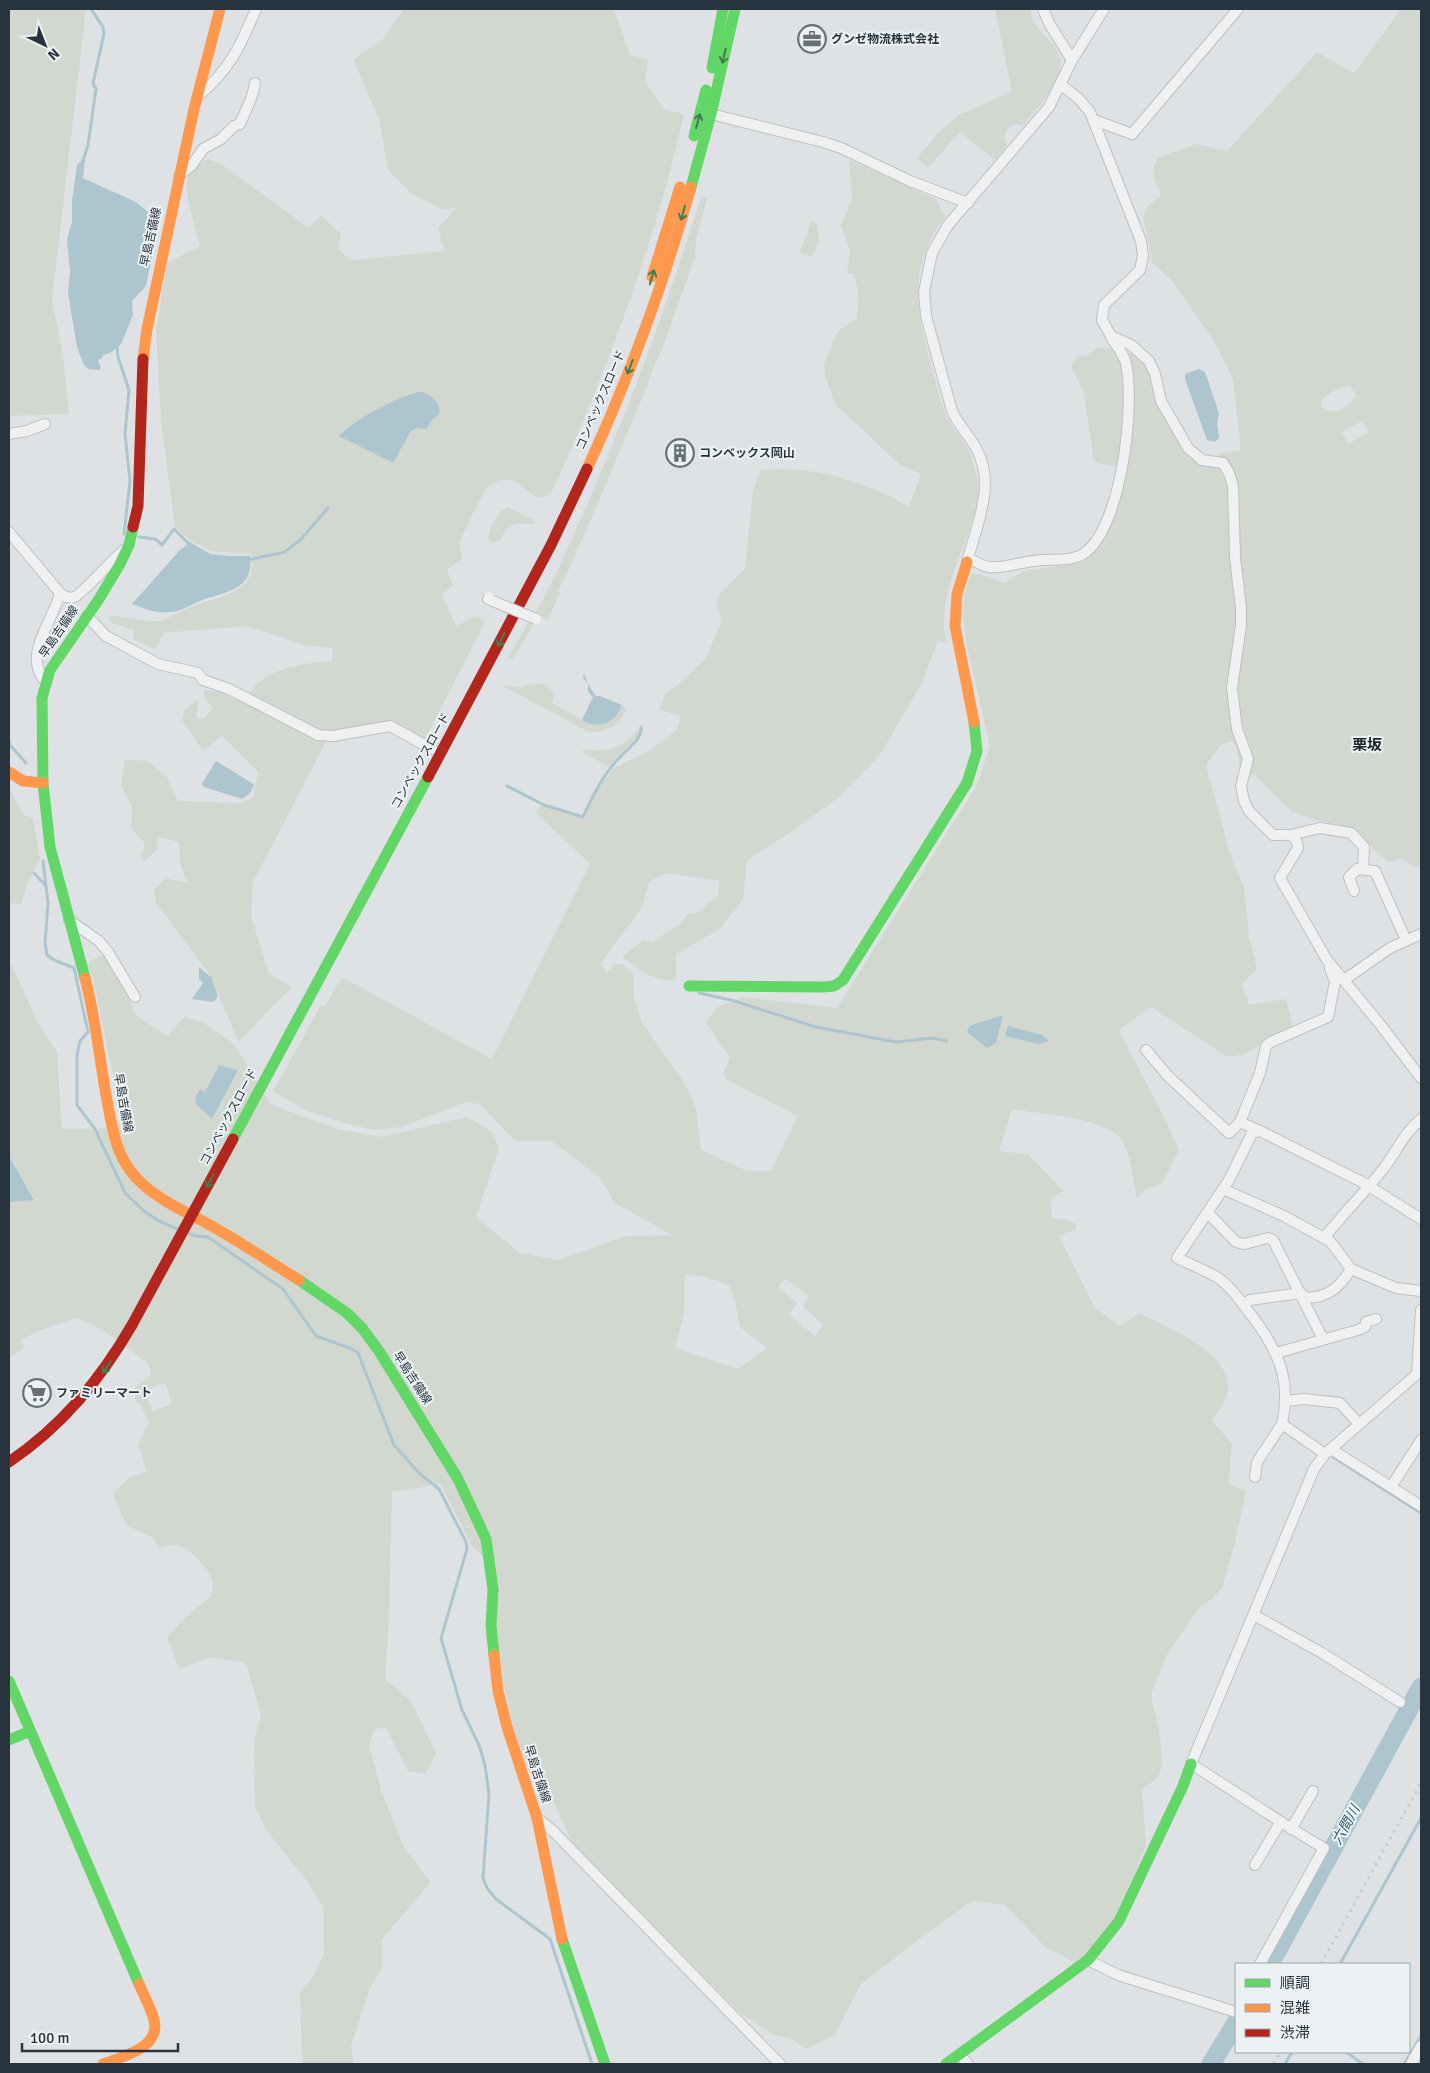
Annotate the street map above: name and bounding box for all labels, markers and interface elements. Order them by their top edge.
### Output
north arrow [20,20,70,70]
office icon: グンゼ物流株式会社 [797,24,827,54]
place label: グンゼ物流株式会社 [831,32,939,47]
text: N [44,45,63,64]
one-way arrow [719,48,729,64]
one-way arrow [694,114,703,130]
one-way arrow [678,205,688,221]
street label: 早島吉備線 [137,206,165,268]
one-way arrow [648,270,658,286]
street label: コンベックスロード [573,348,629,452]
one-way arrow [625,359,634,374]
building icon: コンベックス岡山 [665,438,695,468]
place label: コンベックス岡山 [699,446,795,461]
street label: 早島吉備線 [36,603,82,661]
one-way arrow [496,633,506,648]
street label: コンベックスロード [388,710,454,812]
district label: 栗坂 [1352,736,1382,754]
street label: コンベックスロード [197,1066,261,1168]
street label: 早島吉備線 [110,1072,136,1134]
one-way arrow [205,1174,215,1189]
street label: 早島吉備線 [389,1349,435,1407]
one-way arrow [102,1360,112,1374]
supermarket icon: ファミリーマート [22,1378,52,1408]
place label: ファミリーマート [56,1386,152,1401]
street label: 早島吉備線 [521,1743,553,1805]
water label: 六間川 [1328,1801,1365,1847]
legend [1235,1963,1410,2053]
text: 順調 [1280,1974,1310,1992]
text: 混雑 [1280,1999,1310,2017]
scale bar [22,2020,179,2052]
text: 渋滞 [1280,2024,1310,2042]
text: 100 m [30,2029,70,2047]

